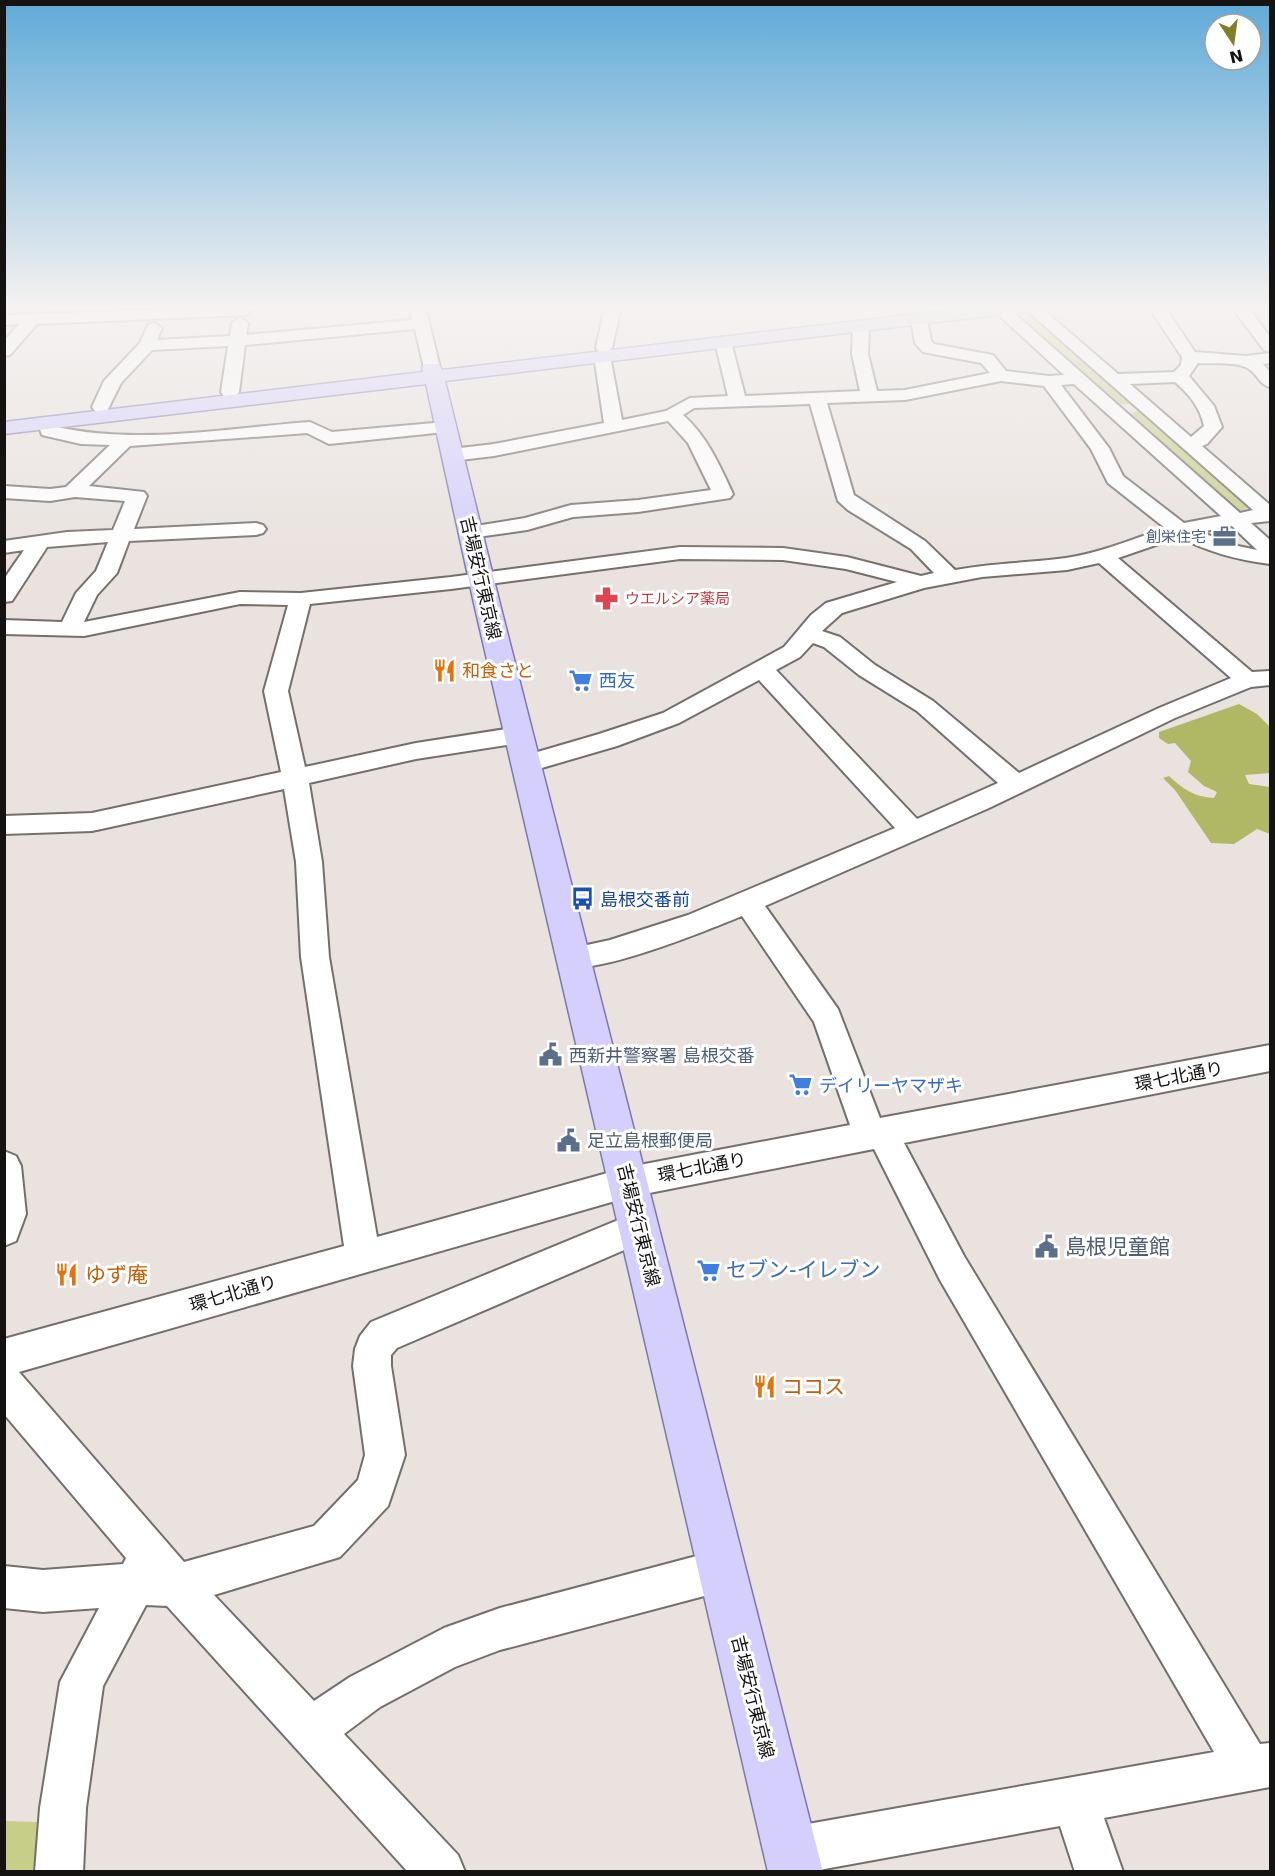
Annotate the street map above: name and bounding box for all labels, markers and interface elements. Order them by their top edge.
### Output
north arrow [1203,12,1263,72]
text: N [1228,45,1245,67]
street label: 吉場安行東京線 [457,514,505,642]
office icon: 創栄住宅 [1211,524,1237,550]
place label: 創栄住宅 [1146,528,1206,546]
pharmacy icon: ウエルシア薬局 [594,586,620,612]
place label: ウエルシア薬局 [625,590,730,608]
restaurant icon: 和食さと [431,657,457,683]
place label: 和食さと [462,660,534,681]
supermarket icon: 西友 [568,667,594,693]
place label: 西友 [599,670,635,691]
bus stop icon: 島根交番前 [569,886,595,912]
place label: 島根交番前 [600,889,690,910]
public building icon: 西新井警察署 島根交番 [538,1042,564,1068]
place label: 西新井警察署 島根交番 [569,1045,755,1066]
street label: 環七北通り [1133,1057,1225,1095]
supermarket icon: デイリーヤマザキ [788,1072,814,1098]
place label: デイリーヤマザキ [819,1075,963,1096]
public building icon: 足立島根郵便局 [556,1127,582,1153]
place label: 足立島根郵便局 [587,1130,713,1151]
street label: 環七北通り [656,1148,748,1186]
street label: 吉場安行東京線 [614,1161,664,1289]
public building icon: 島根児童館 [1034,1234,1060,1260]
place label: 島根児童館 [1065,1235,1170,1259]
supermarket icon: セブン-イレブン [695,1257,721,1283]
place label: セブン-イレブン [726,1258,881,1282]
restaurant icon: ゆず庵 [54,1262,80,1288]
place label: ゆず庵 [85,1263,148,1287]
street label: 環七北通り [187,1271,279,1315]
restaurant icon: ココス [751,1374,777,1400]
place label: ココス [782,1375,845,1399]
street label: 吉場安行東京線 [728,1633,778,1761]

